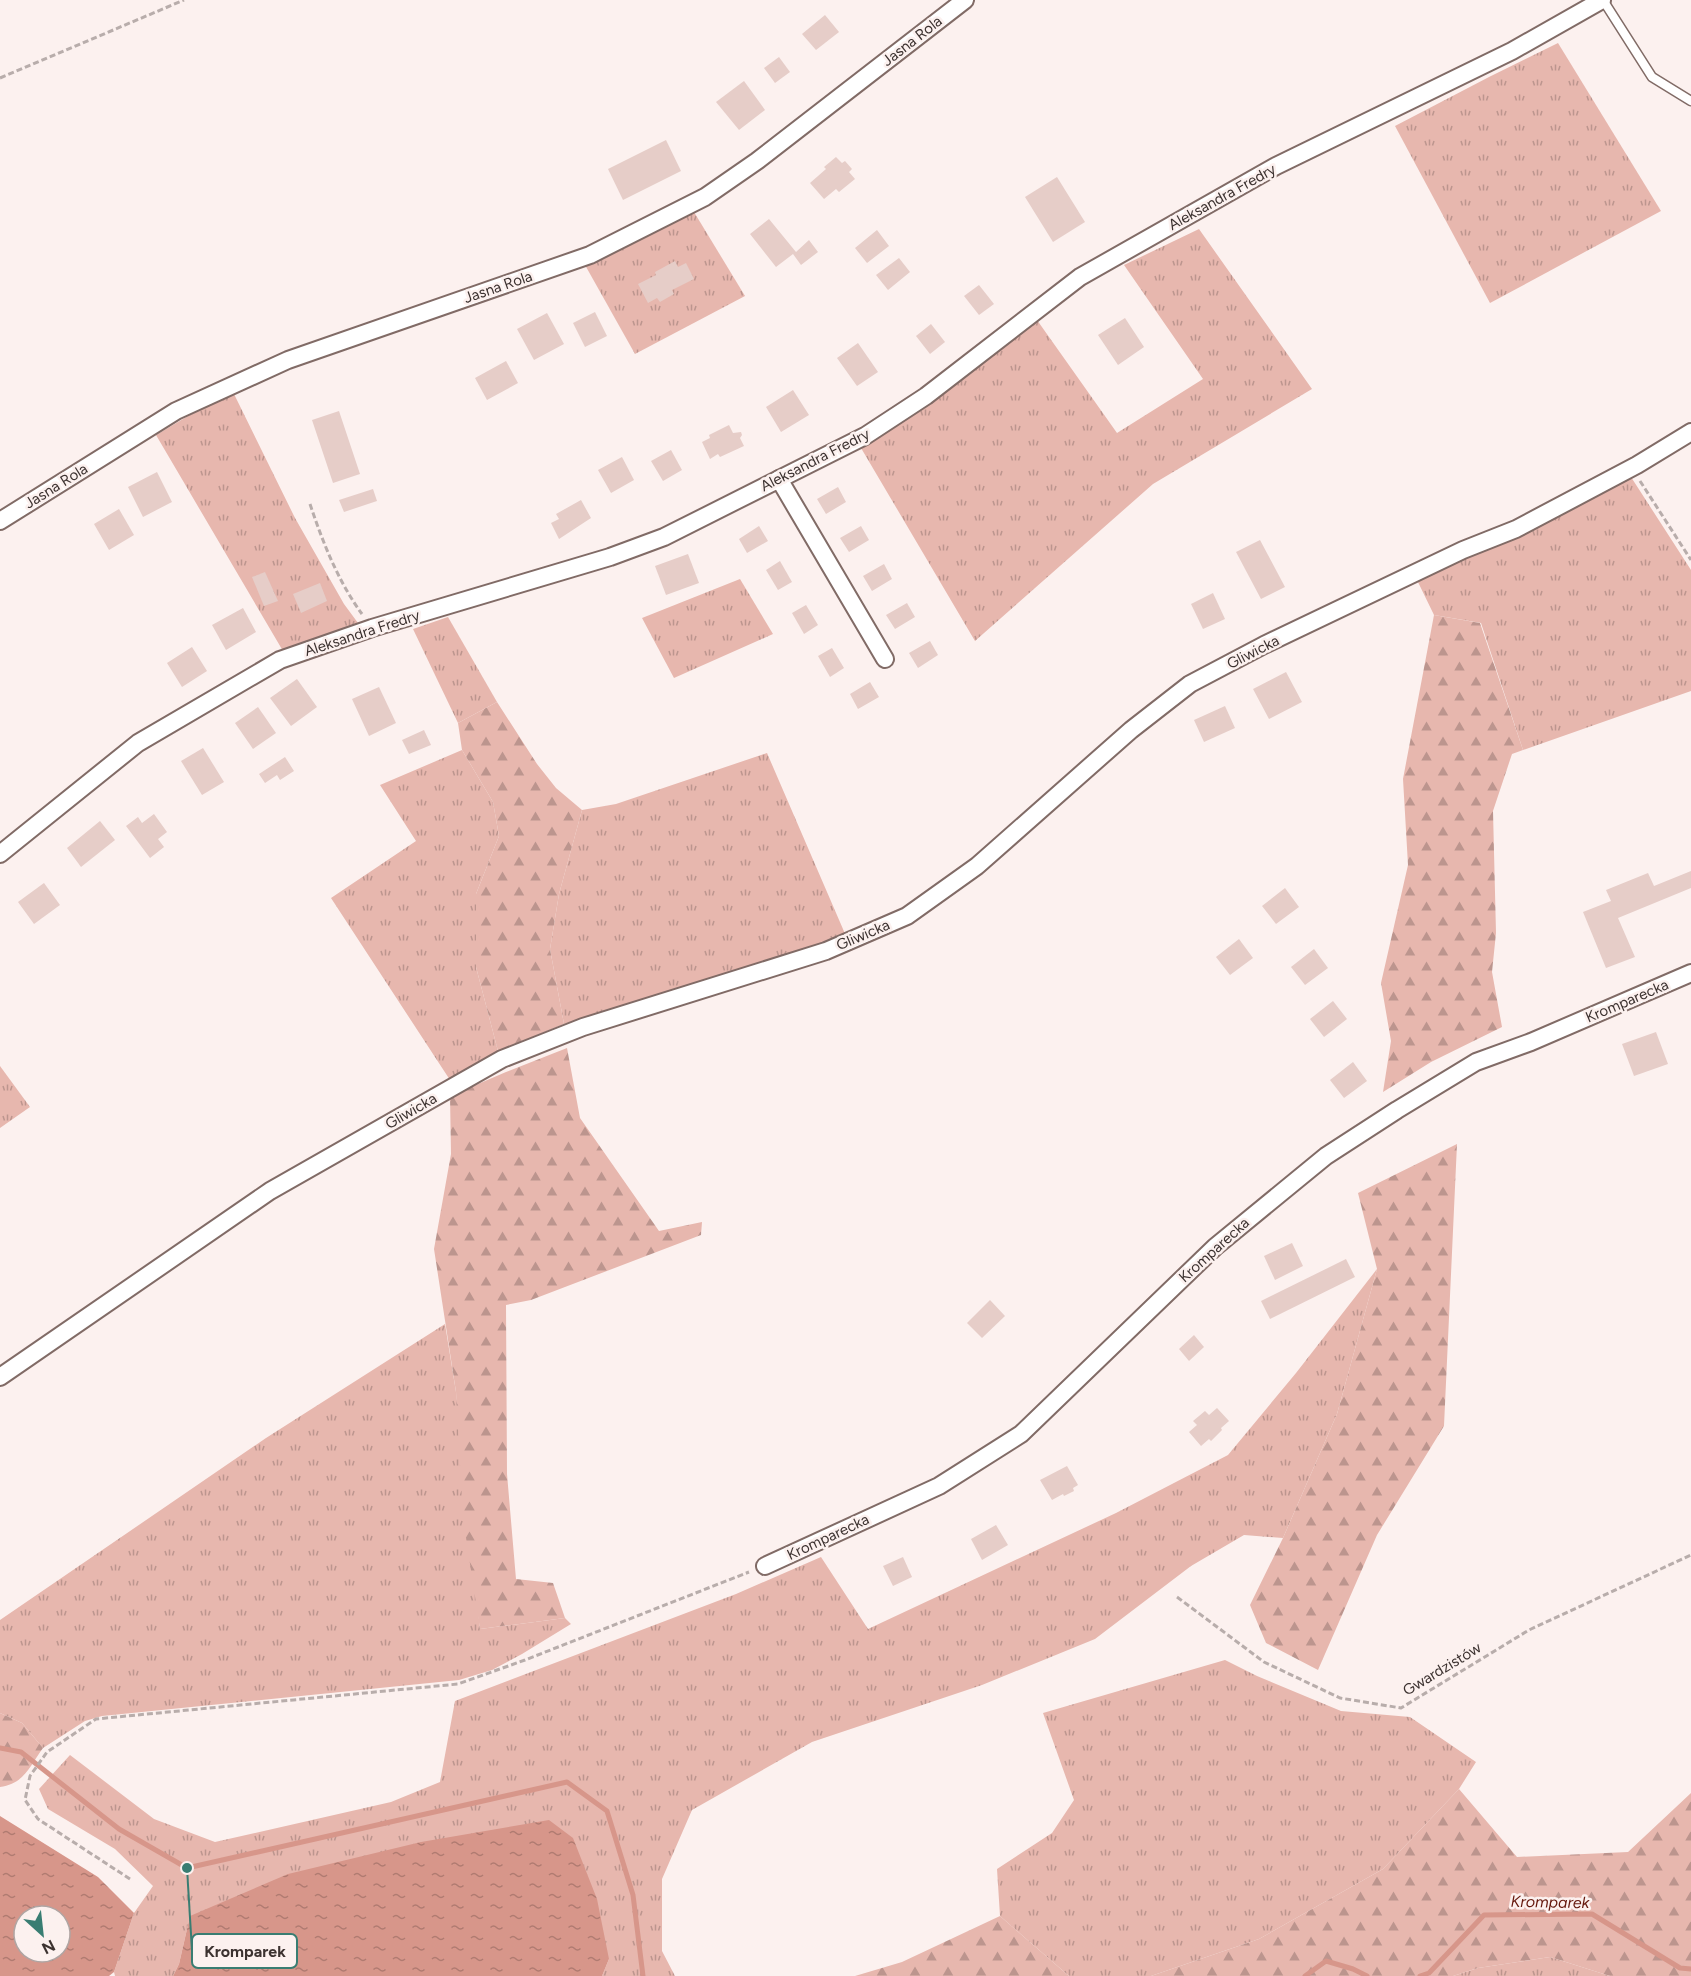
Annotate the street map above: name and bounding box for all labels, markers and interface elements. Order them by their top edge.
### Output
street label: Jasna Rola [878,12,946,70]
street label: Aleksandra Fredry [1165,160,1279,234]
street label: Jasna Rola [461,267,535,307]
street label: Aleksandra Fredry [757,425,873,495]
street label: Jasna Rola [21,460,91,512]
street label: Aleksandra Fredry [302,606,422,660]
street label: Gliwicka [1224,631,1282,673]
street label: Gliwicka [834,916,892,954]
street label: Kromparecka [1583,975,1671,1027]
street label: Gliwicka [382,1089,440,1133]
street label: Kromparecka [1175,1214,1253,1286]
street label: Kromparecka [784,1510,872,1564]
street label: Gwardzistów [1400,1638,1485,1699]
water label: Kromparek [1510,1892,1591,1912]
north arrow [12,1904,72,1964]
callout: Kromparek [192,1934,297,1968]
text: N [39,1936,58,1958]
text: Kromparek [204,1942,286,1961]

